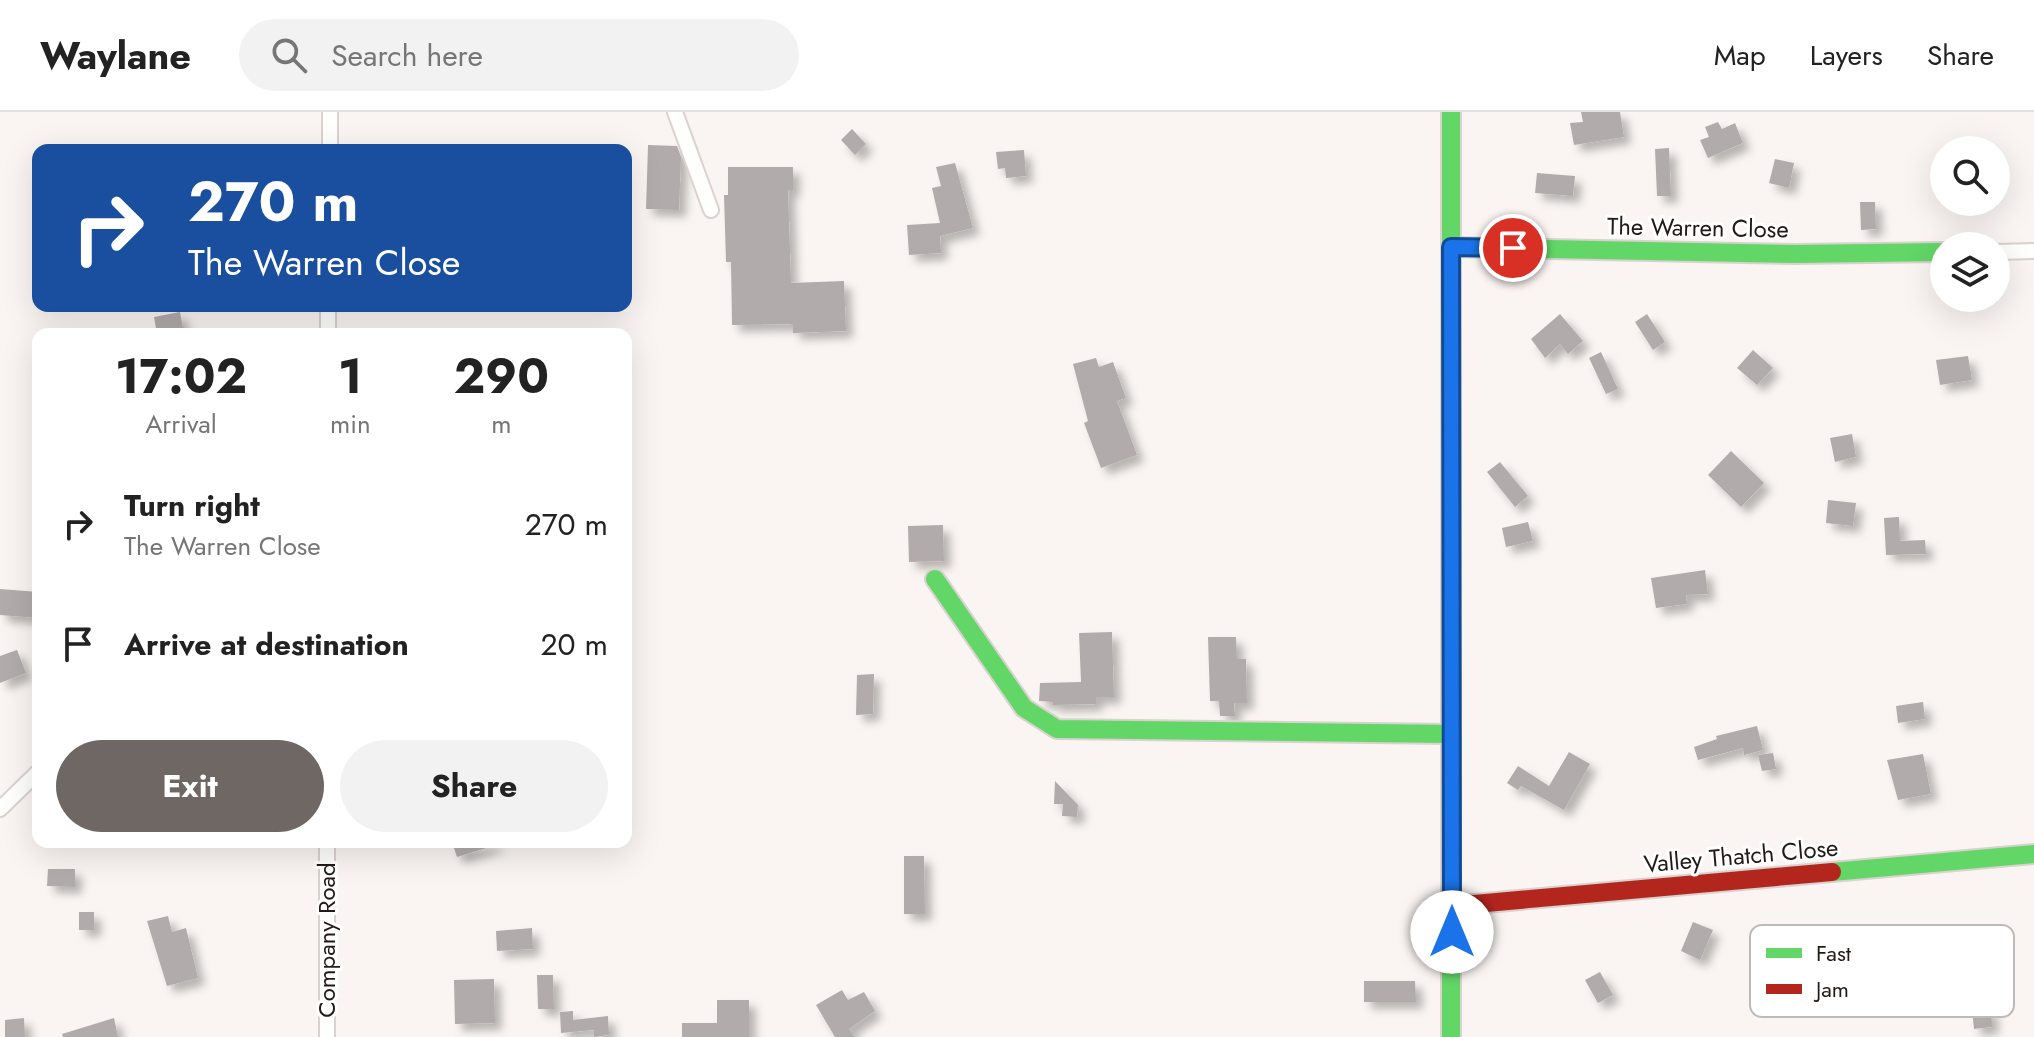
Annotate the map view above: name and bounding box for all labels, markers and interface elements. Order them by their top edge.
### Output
search box [239,19,799,91]
text: Waylane [40,28,191,83]
icon: search [267,33,311,77]
text: Search here [331,34,483,77]
text: Map [1714,35,1766,76]
text: Layers [1810,35,1883,76]
text: Share [1927,35,1994,76]
map controls [1930,136,2010,312]
button: search [1930,136,2010,216]
text: 270 m [188,161,358,242]
icon: right [56,176,160,280]
street label: The Warren Close [1607,208,1789,247]
pin [1479,214,1547,282]
icon: arrive [1491,226,1535,270]
button: layers [1930,232,2010,312]
text: The Warren Close [188,236,460,288]
text: 17:02 [115,342,247,411]
text: 1 [338,342,363,411]
text: 290 [454,342,549,411]
text: Arrival [145,405,217,443]
text: min [330,405,371,443]
text: m [491,405,511,443]
text: Turn right [124,484,260,527]
icon: right [56,502,100,546]
text: 270 m [525,503,608,546]
text: The Warren Close [124,527,321,565]
icon: arrive [56,622,100,666]
text: Arrive at destination [124,623,409,666]
text: 20 m [541,623,608,666]
button: Exit [56,740,324,832]
button: Share [340,740,608,832]
street label: Valley Thatch Close [1642,830,1840,881]
street label: Company Road [309,862,344,1018]
position arrow [1410,890,1494,974]
legend [1750,925,2014,1017]
text: Fast [1816,937,1852,969]
text: Jam [1813,973,1849,1005]

